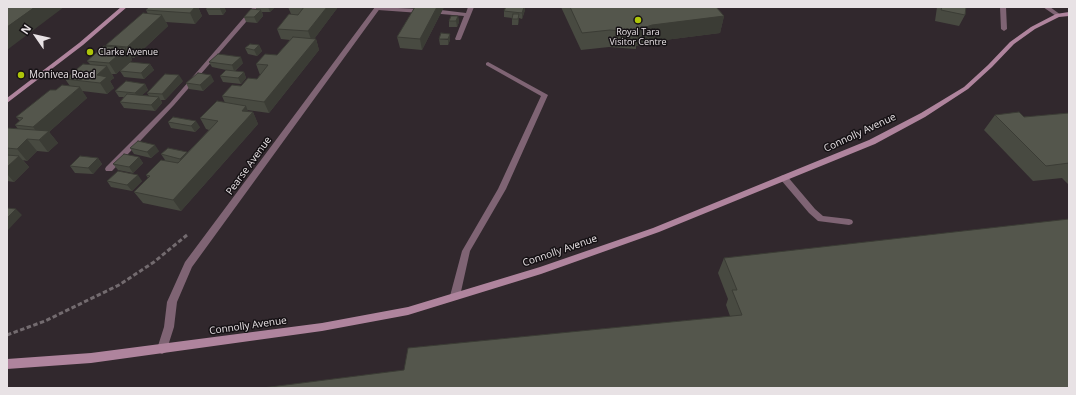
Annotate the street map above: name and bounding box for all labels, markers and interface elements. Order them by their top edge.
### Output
marker: Royal Tara Visitor Centre [633,15,643,25]
north arrow [16,16,56,56]
text: N [17,21,34,37]
place label: Royal Tara Visitor Centre [609,27,667,48]
marker: Clarke Avenue [85,47,95,57]
place label: Clarke Avenue [98,47,158,57]
place label: Monivea Road [29,69,95,81]
marker: Monivea Road [16,70,26,80]
street label: Connolly Avenue [822,111,898,155]
street label: Pearse Avenue [224,135,274,197]
street label: Connolly Avenue [521,233,599,269]
street label: Connolly Avenue [209,315,287,337]

